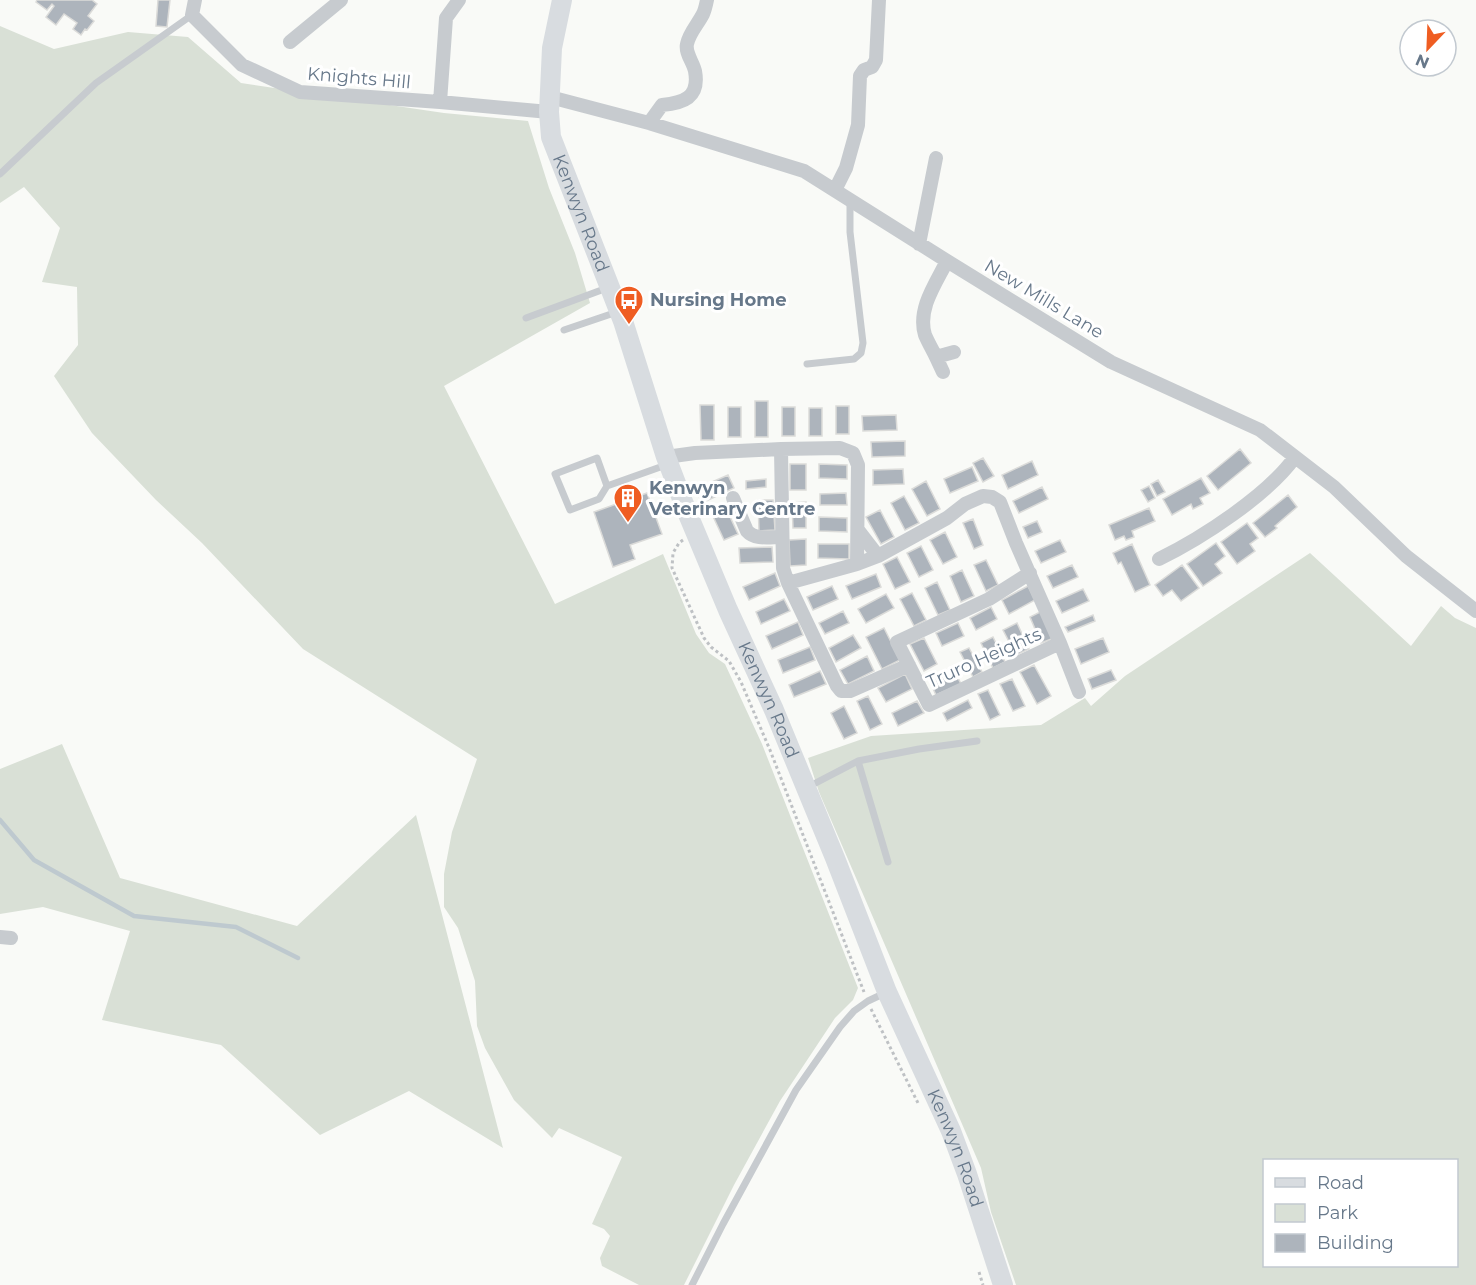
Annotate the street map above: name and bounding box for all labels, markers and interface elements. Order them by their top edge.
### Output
north arrow [1398,18,1458,78]
text: N [1413,50,1432,73]
street label: Knights Hill [306,63,412,93]
street label: Kenwyn Road [548,151,614,275]
street label: New Mills Lane [980,255,1108,343]
bus stop icon: Nursing Home [613,284,645,326]
place label: Nursing Home [650,289,787,311]
place label: Kenwyn Veterinary Centre [648,477,815,520]
building icon: Kenwyn Veterinary Centre [612,482,644,524]
street label: Truro Heights [923,623,1045,693]
street label: Kenwyn Road [733,638,804,761]
street label: Kenwyn Road [922,1086,988,1210]
legend [1263,1159,1458,1267]
text: Road [1317,1172,1364,1194]
text: Park [1317,1202,1358,1224]
text: Building [1317,1232,1394,1254]

